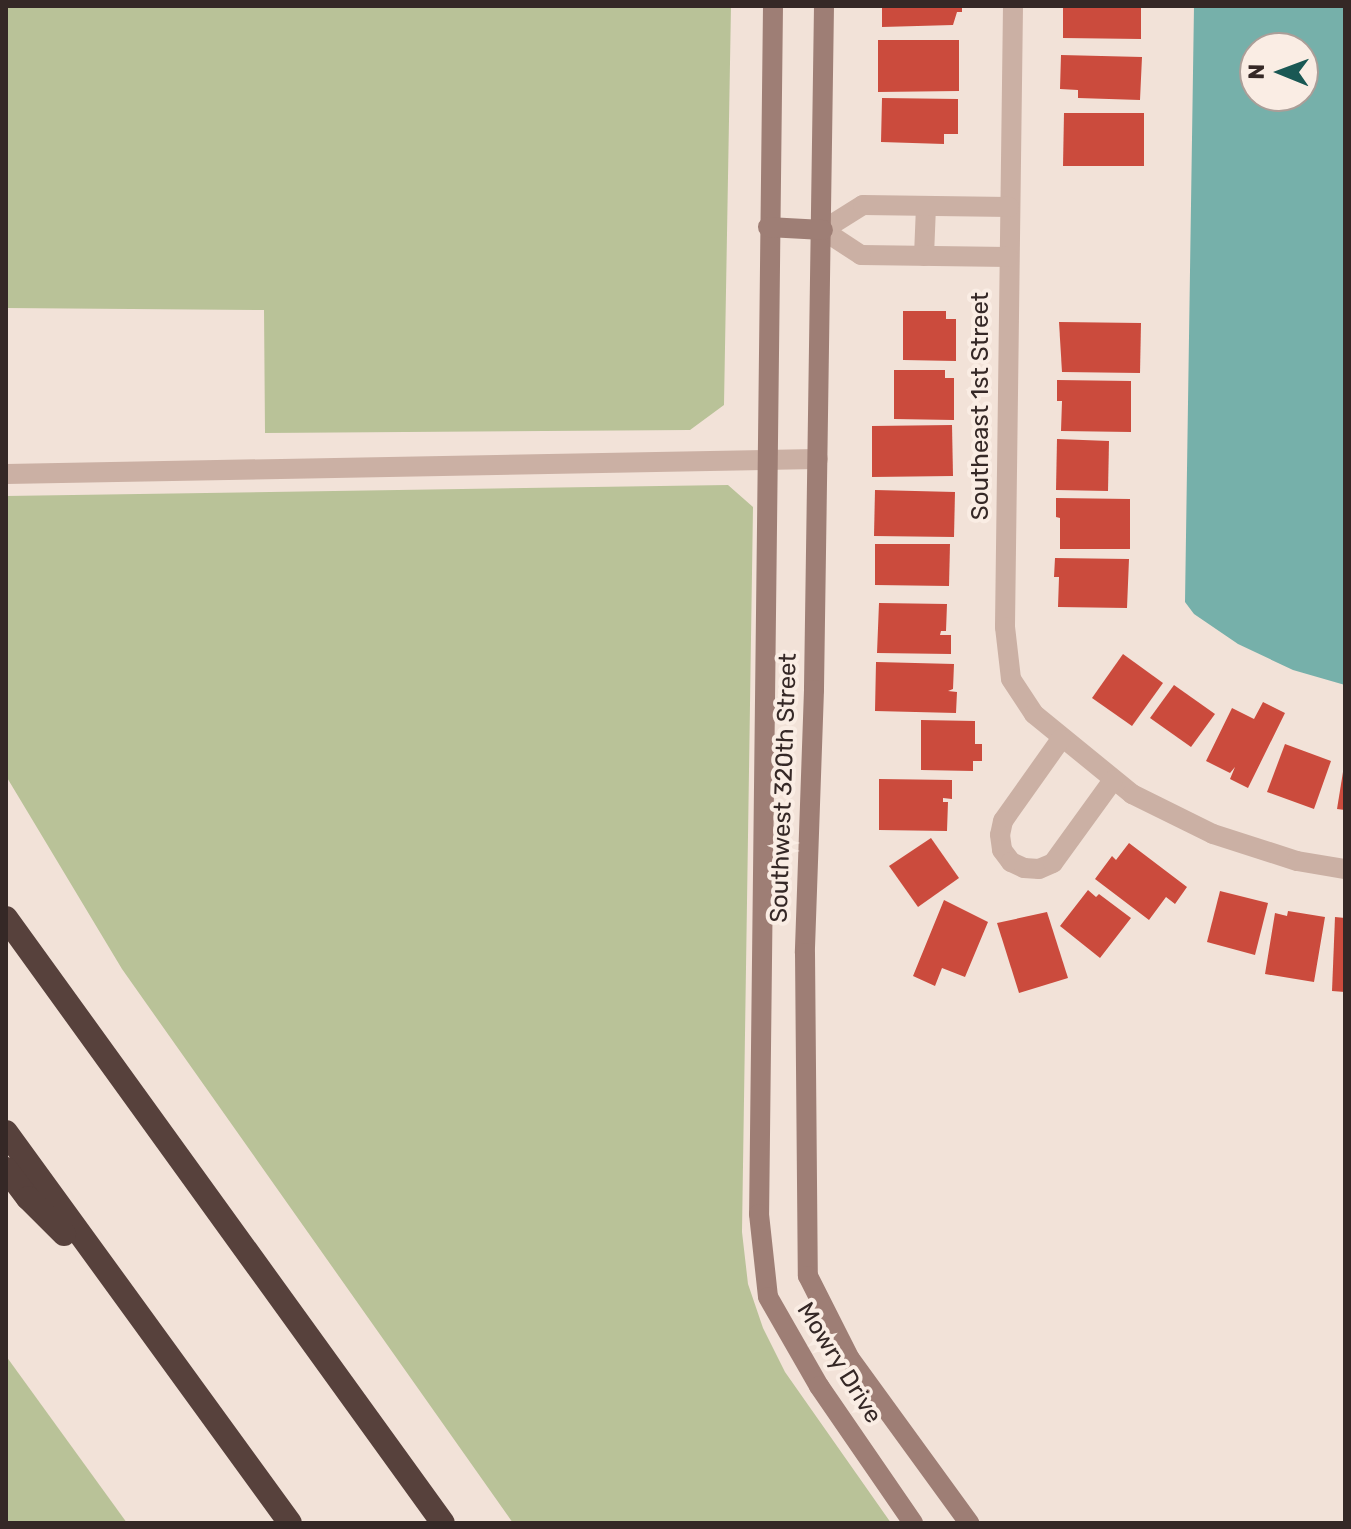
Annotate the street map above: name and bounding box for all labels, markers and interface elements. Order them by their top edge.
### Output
north arrow [1239,32,1319,112]
text: N [1243,63,1270,80]
street label: Southeast 1st Street [967,292,995,520]
street label: Southwest 320th Street [765,653,803,923]
street label: Mowry Drive [790,1297,888,1429]

